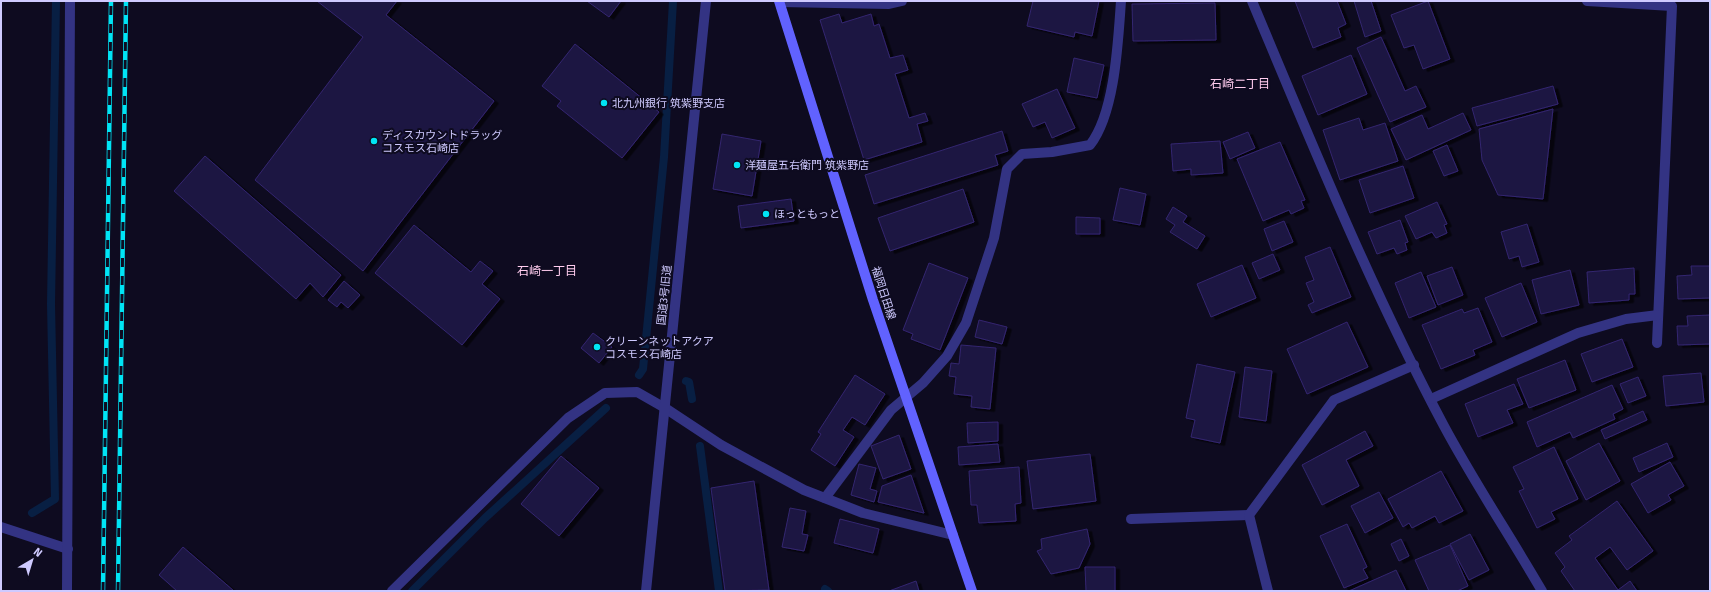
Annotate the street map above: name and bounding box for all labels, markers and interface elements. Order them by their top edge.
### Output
district label: 石崎二丁目 [1210,77,1270,91]
place label: 北九州銀行 筑紫野支店 [612,97,725,110]
marker: 北九州銀行 筑紫野支店 [599,98,609,108]
place label: ディスカウントドラッグ コスモス石崎店 [382,129,502,155]
marker: ディスカウントドラッグ コスモス石崎店 [369,136,379,146]
place label: 洋麺屋五右衛門 筑紫野店 [745,159,869,172]
marker: 洋麺屋五右衛門 筑紫野店 [732,160,742,170]
place label: ほっともっと [774,208,840,221]
marker: ほっともっと [761,209,771,219]
district label: 石崎一丁目 [517,264,577,278]
street label: 国道3号旧道 [655,264,674,326]
street label: 福岡日田線 [869,265,898,321]
place label: クリーンネットアクア コスモス石崎店 [605,335,714,361]
marker: クリーンネットアクア コスモス石崎店 [592,342,602,352]
north arrow [12,540,52,580]
text: N [31,545,45,560]

